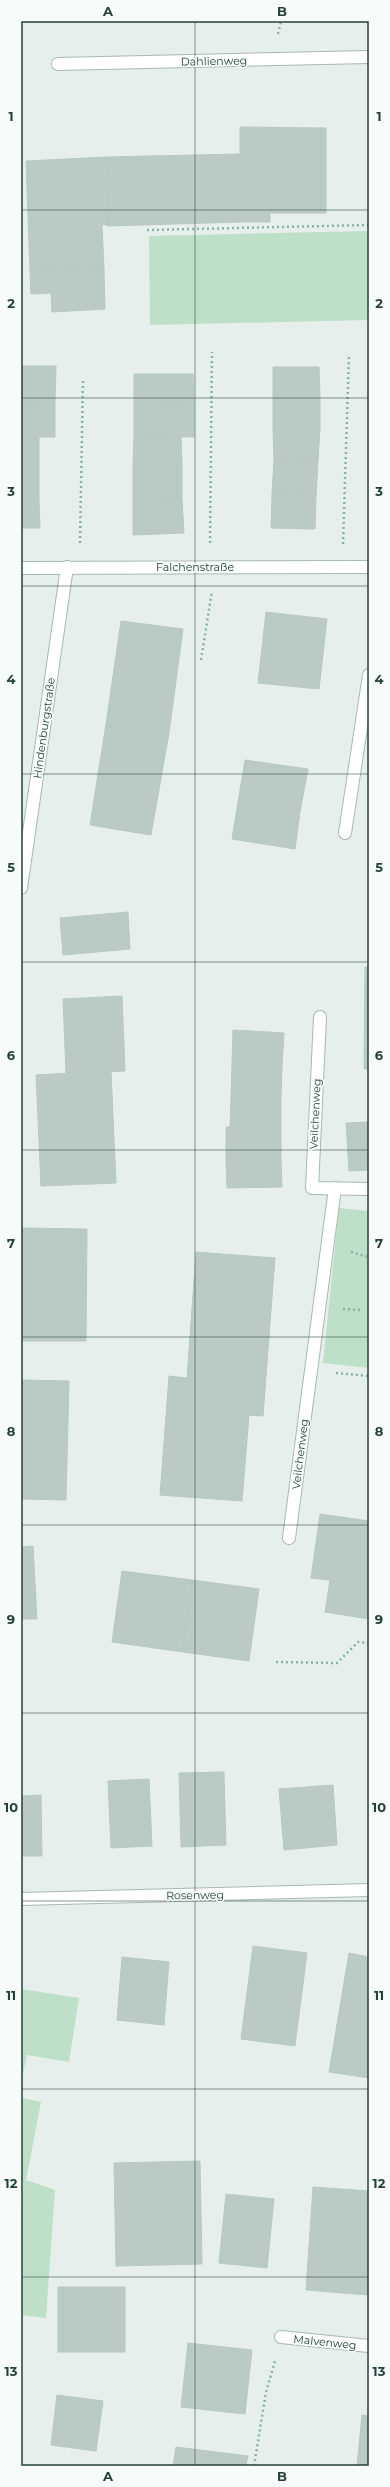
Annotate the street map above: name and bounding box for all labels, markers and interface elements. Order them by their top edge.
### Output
text: A [102,3,114,19]
text: B [277,3,287,19]
street label: Dahlienweg [181,53,247,69]
text: 1 [8,108,14,124]
text: 1 [376,108,382,124]
text: 2 [7,295,15,311]
text: 2 [375,295,383,311]
text: 3 [6,483,15,499]
text: 3 [374,483,383,499]
street label: Falchenstraße [156,560,234,574]
text: 4 [7,671,16,687]
text: 4 [375,671,384,687]
street label: Hindenburgstraße [30,676,58,779]
text: 5 [7,859,15,875]
text: 5 [375,859,383,875]
text: 6 [7,1047,16,1063]
text: 6 [375,1047,384,1063]
street label: Veilchenweg [306,1078,324,1150]
text: 7 [7,1235,15,1251]
text: 7 [375,1235,383,1251]
street label: Veilchenweg [289,1418,311,1490]
text: 8 [7,1423,16,1439]
text: 8 [375,1423,384,1439]
text: 9 [7,1611,15,1627]
text: 9 [375,1611,383,1627]
text: 10 [4,1799,18,1815]
text: 10 [372,1799,386,1815]
street label: Rosenweg [166,1887,224,1903]
text: 11 [6,1987,16,2003]
text: 11 [374,1987,384,2003]
text: 12 [5,2175,18,2191]
text: 12 [373,2175,386,2191]
street label: Malvenweg [293,2332,357,2352]
text: 13 [5,2363,18,2379]
text: 13 [373,2363,386,2379]
text: A [102,2468,114,2484]
text: B [277,2468,287,2484]

